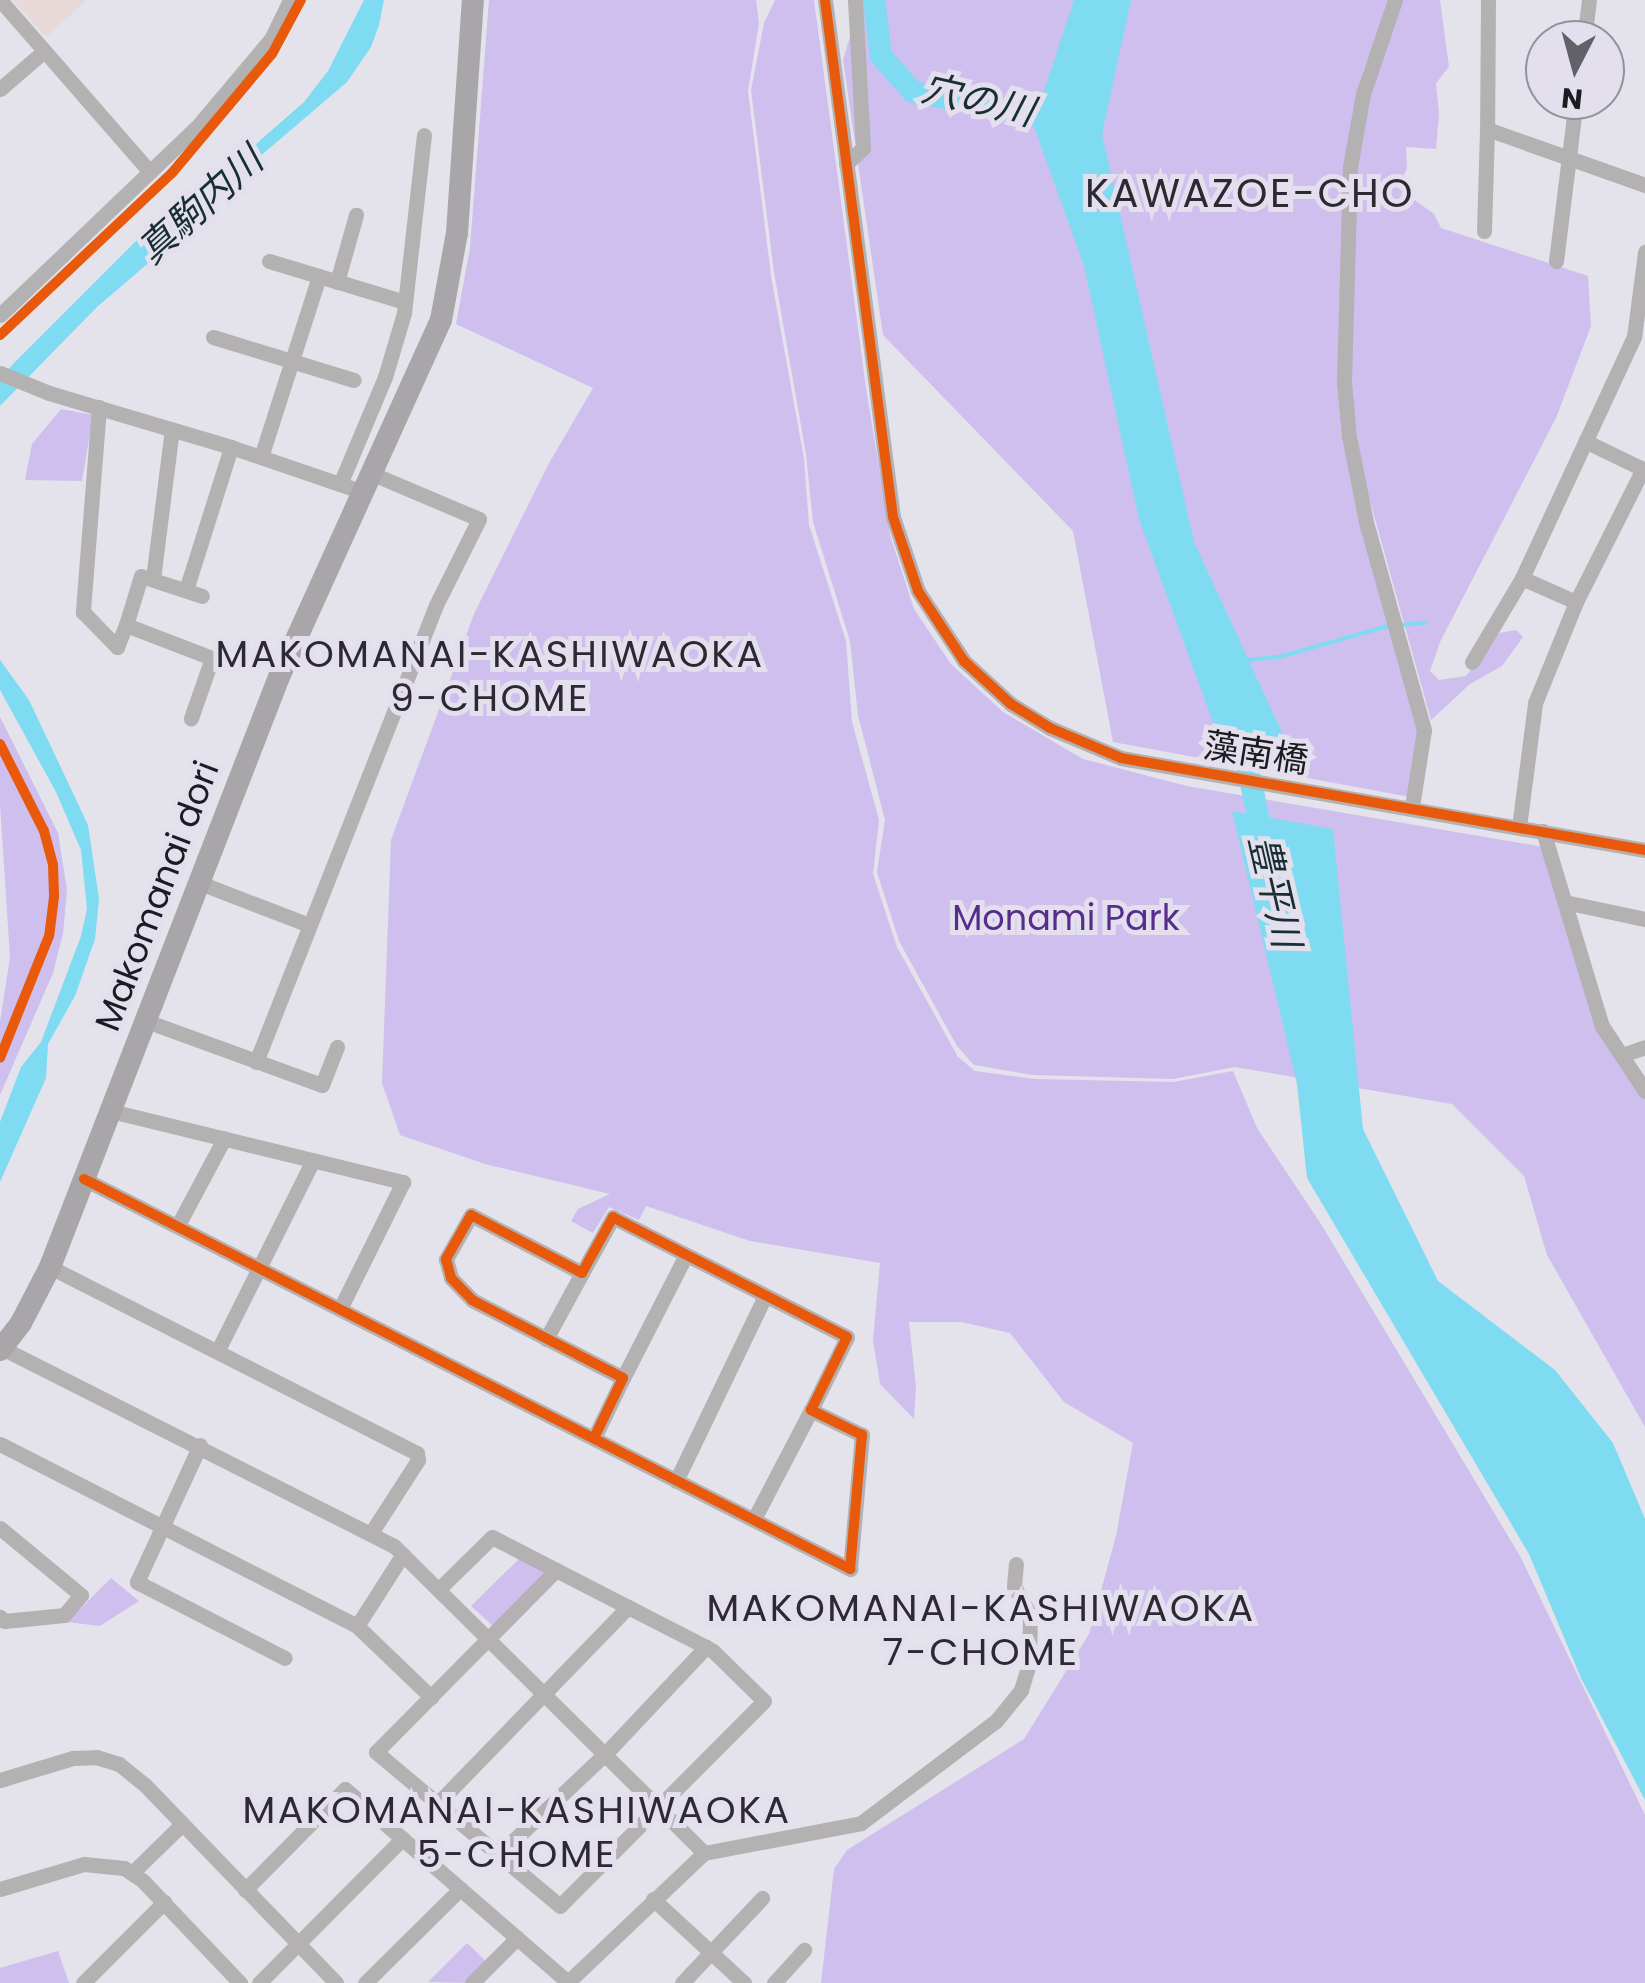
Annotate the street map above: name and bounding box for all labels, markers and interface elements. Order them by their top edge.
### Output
north arrow [1525,20,1625,120]
water label: 穴の川 [917,65,1039,135]
text: N [1560,78,1585,119]
water label: 真駒内川 [128,137,272,273]
district label: KAWAZOE-CHO [1085,169,1415,217]
district label: MAKOMANAI-KASHIWAOKA 9-CHOME [215,631,765,721]
street label: 藻南橋 [1201,724,1311,782]
street label: Makomanai dori [86,755,228,1037]
water label: 豊平川 [1240,830,1310,952]
park label: Monami Park [952,897,1180,939]
district label: MAKOMANAI-KASHIWAOKA 7-CHOME [706,1585,1256,1675]
district label: MAKOMANAI-KASHIWAOKA 5-CHOME [242,1787,792,1876]

